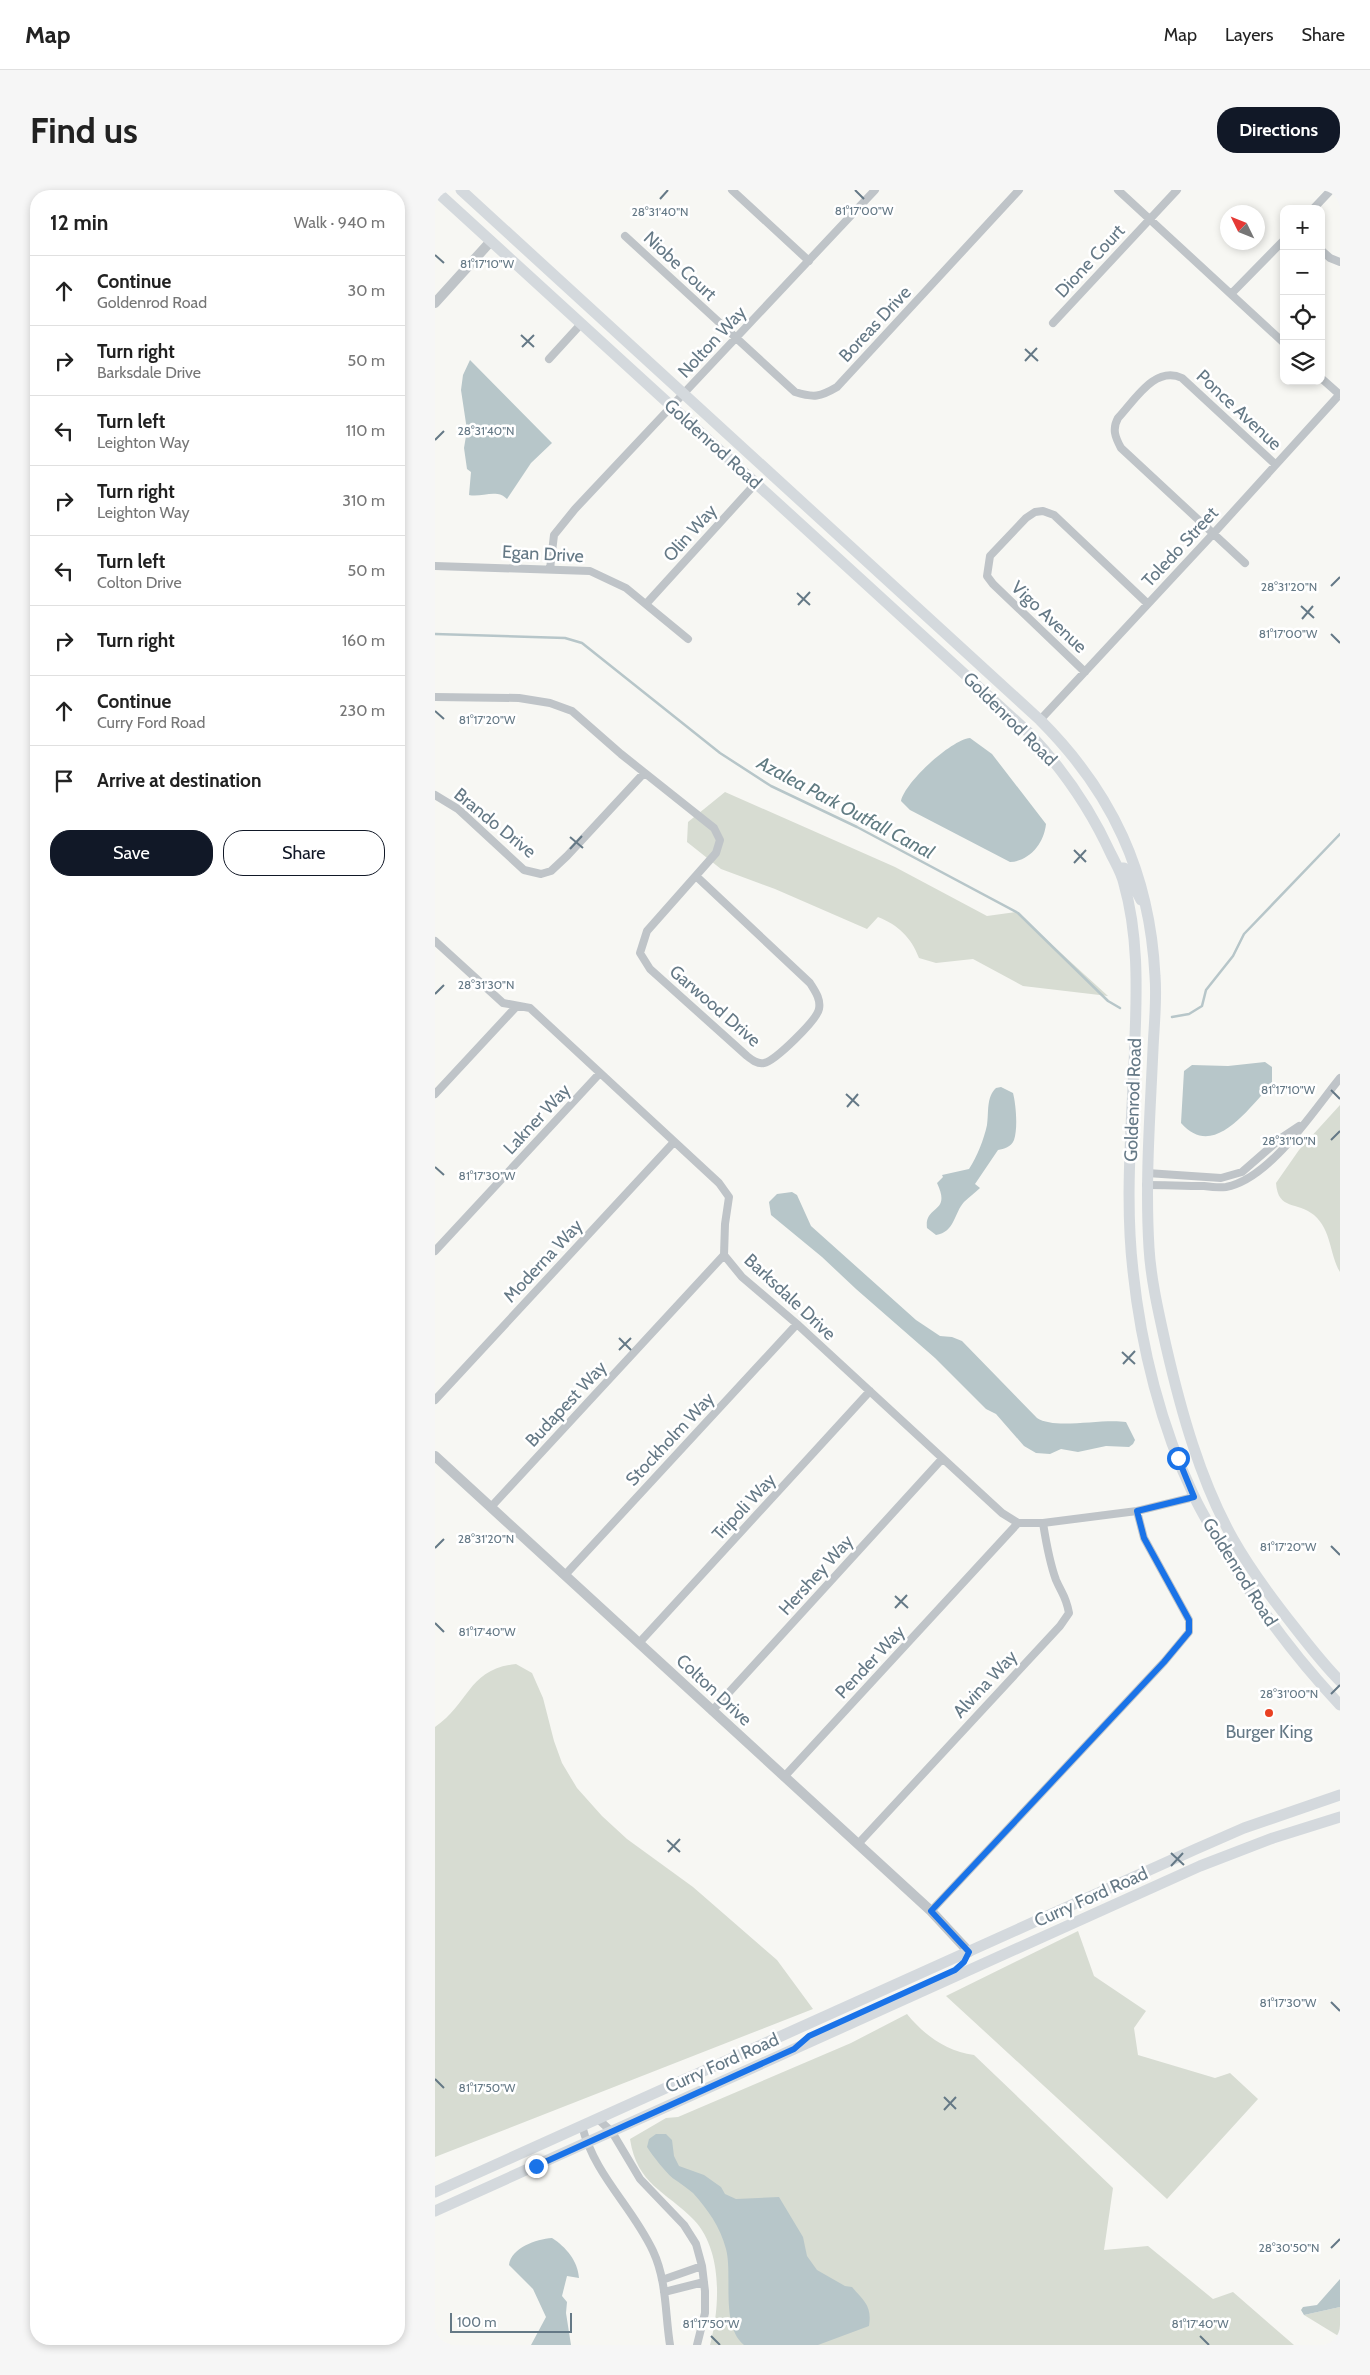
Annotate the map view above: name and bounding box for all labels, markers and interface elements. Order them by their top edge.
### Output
text: Map [25,20,71,49]
text: Map [1164,24,1197,46]
text: Layers [1225,24,1274,46]
text: Share [1302,24,1345,46]
button: Directions [1217,107,1340,153]
text: Find us [30,109,138,152]
text: 81°17'00"W [835,203,894,218]
text: 28°31'40"N [632,204,688,219]
north arrow [1220,205,1265,250]
map controls [1280,205,1325,385]
button: + [1280,205,1325,250]
text: 12 min [50,210,108,235]
text: Walk · 940 m [294,213,385,232]
street label: Dione Court [1051,220,1129,302]
street label: Niobe Court [639,227,721,305]
button: − [1280,250,1325,295]
text: 81°17'10"W [460,256,515,271]
text: Continue [97,270,171,293]
icon: ahead [50,277,78,305]
text: 30 m [348,281,385,300]
street label: Boreas Drive [834,281,916,367]
text: Goldenrod Road [97,293,207,312]
button: locate [1280,295,1325,340]
street label: Nolton Way [673,302,751,382]
text: Turn right [97,340,175,363]
button: layers [1280,340,1325,385]
icon: right [50,347,78,375]
text: 50 m [348,351,385,370]
text: Barksdale Drive [97,363,201,382]
street label: Ponce Avenue [1192,365,1286,455]
street label: Goldenrod Road [660,394,766,494]
text: Turn left [97,410,165,433]
icon: left [50,417,78,445]
text: 110 m [346,421,385,440]
text: 28°31'40"N [458,423,514,438]
text: Leighton Way [97,433,190,452]
text: Turn right [97,480,175,503]
icon: right [50,487,78,515]
text: 310 m [342,491,385,510]
street label: Olin Way [659,500,721,566]
street label: Toledo Street [1137,502,1223,592]
text: Leighton Way [97,503,190,522]
street label: Egan Drive [502,541,584,567]
text: Turn left [97,550,165,573]
icon: left [50,557,78,585]
text: 50 m [348,561,385,580]
text: Colton Drive [97,573,182,592]
street label: Vigo Avenue [1007,576,1091,658]
text: 28°31'20"N [1261,579,1317,594]
text: 81°17'00"W [1259,626,1318,641]
icon: right [50,627,78,655]
text: Turn right [97,629,175,652]
text: 160 m [342,631,385,650]
street label: Goldenrod Road [958,667,1062,771]
text: Continue [97,690,171,713]
icon: ahead [50,697,78,725]
text: 230 m [339,701,385,720]
text: 81°17'20"W [459,712,516,727]
text: Curry Ford Road [97,713,205,732]
water label: Azalea Park Outfall Canal [753,751,939,864]
icon: arrive [50,767,78,795]
text: Arrive at destination [97,769,261,792]
street label: Brando Drive [450,783,540,863]
button: Save [50,830,213,876]
button: Share [223,830,385,876]
street label: Garwood Drive [665,960,765,1052]
text: 28°31'30"N [458,977,514,992]
street label: Goldenrod Road [1120,1038,1146,1162]
street label: Lakner Way [499,1079,575,1159]
text: 81°17'10"W [1261,1082,1316,1097]
text: 28°31'10"N [1262,1133,1316,1148]
text: 81°17'30"W [459,1168,516,1183]
street label: Moderna Way [499,1215,587,1307]
street label: Barksdale Drive [740,1249,840,1345]
street label: Budapest Way [521,1357,611,1451]
street label: Stockholm Way [621,1388,719,1490]
route start [1167,1447,1190,1470]
street label: Tripoli Way [708,1469,780,1545]
street label: Goldenrod Road [1198,1514,1282,1630]
street label: Hershey Way [774,1530,858,1620]
text: 28°31'20"N [458,1531,514,1546]
text: 81°17'20"W [1260,1539,1317,1554]
street label: Pender Way [831,1621,909,1703]
text: 81°17'40"W [459,1624,516,1639]
street label: Alvina Way [948,1646,1022,1722]
street label: Colton Drive [672,1649,756,1731]
text: 28°31'00"N [1260,1686,1318,1701]
marker: Burger King [1263,1707,1275,1719]
place label: Burger King [1225,1721,1314,1743]
street label: Curry Ford Road [1031,1862,1151,1932]
text: 81°17'30"W [1260,1995,1317,2010]
street label: Curry Ford Road [662,2028,782,2098]
text: 81°17'50"W [459,2080,516,2095]
route end [525,2155,548,2178]
text: 28°30'50"N [1258,2240,1320,2255]
scale bar [450,2310,573,2333]
text: 100 m [457,2313,497,2331]
text: 81°17'50"W [683,2316,740,2331]
text: 81°17'40"W [1172,2316,1229,2331]

